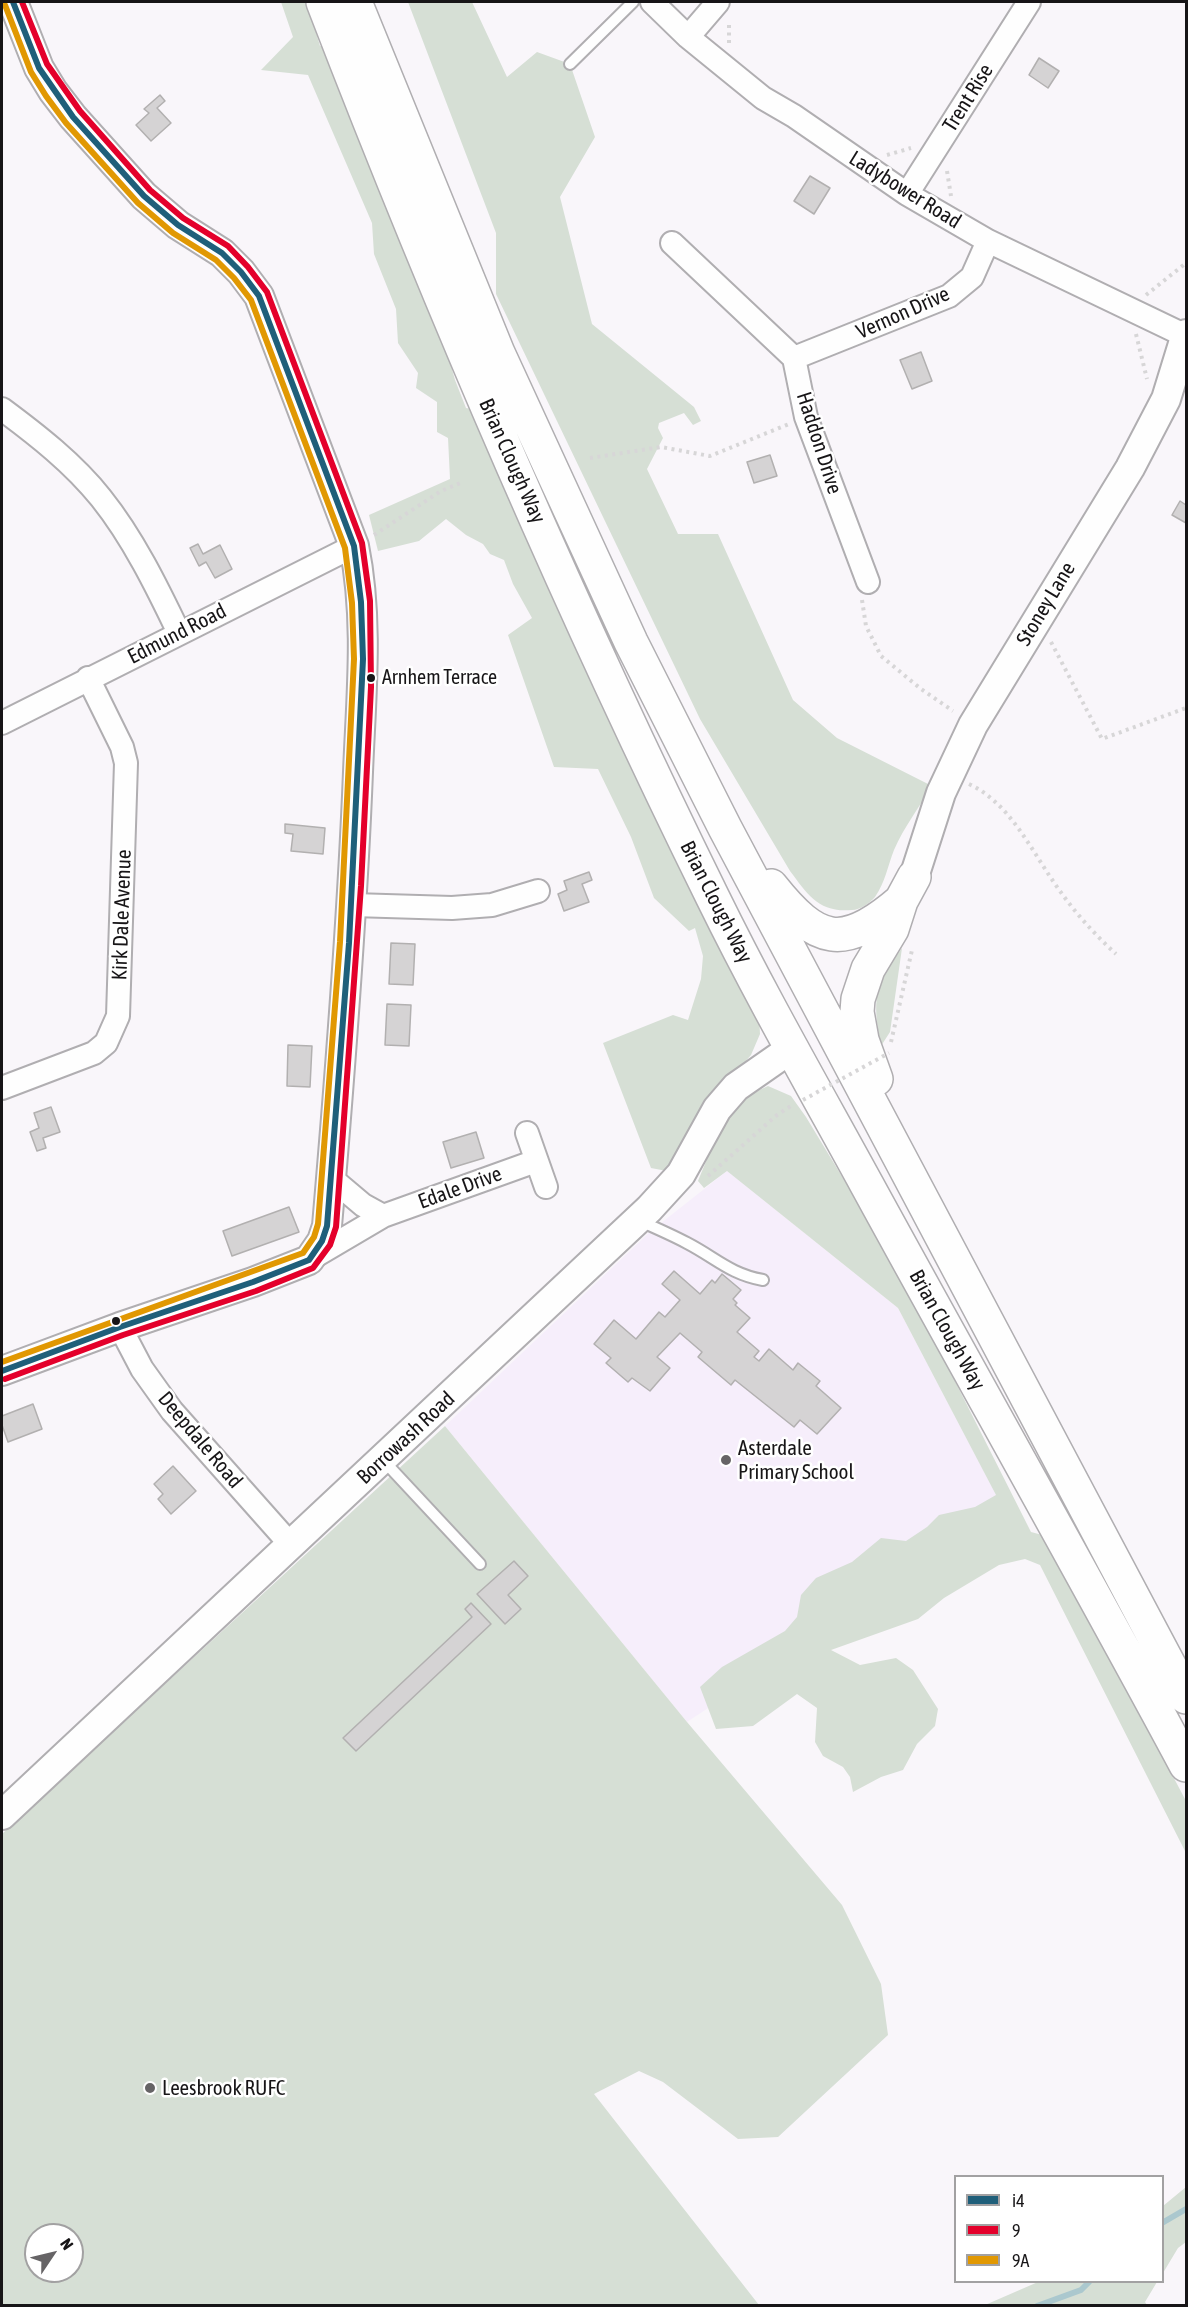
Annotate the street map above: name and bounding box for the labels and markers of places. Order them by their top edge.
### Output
place label: Arnhem Terrace [382,666,497,690]
marker: Arnhem Terrace [365,672,377,684]
unlabelled marker [110,1315,122,1327]
place label: Asterdale Primary School [738,1435,854,1485]
marker: Asterdale Primary School [719,1453,733,1467]
place label: Leesbrook RUFC [162,2075,285,2101]
marker: Leesbrook RUFC [143,2081,157,2095]

